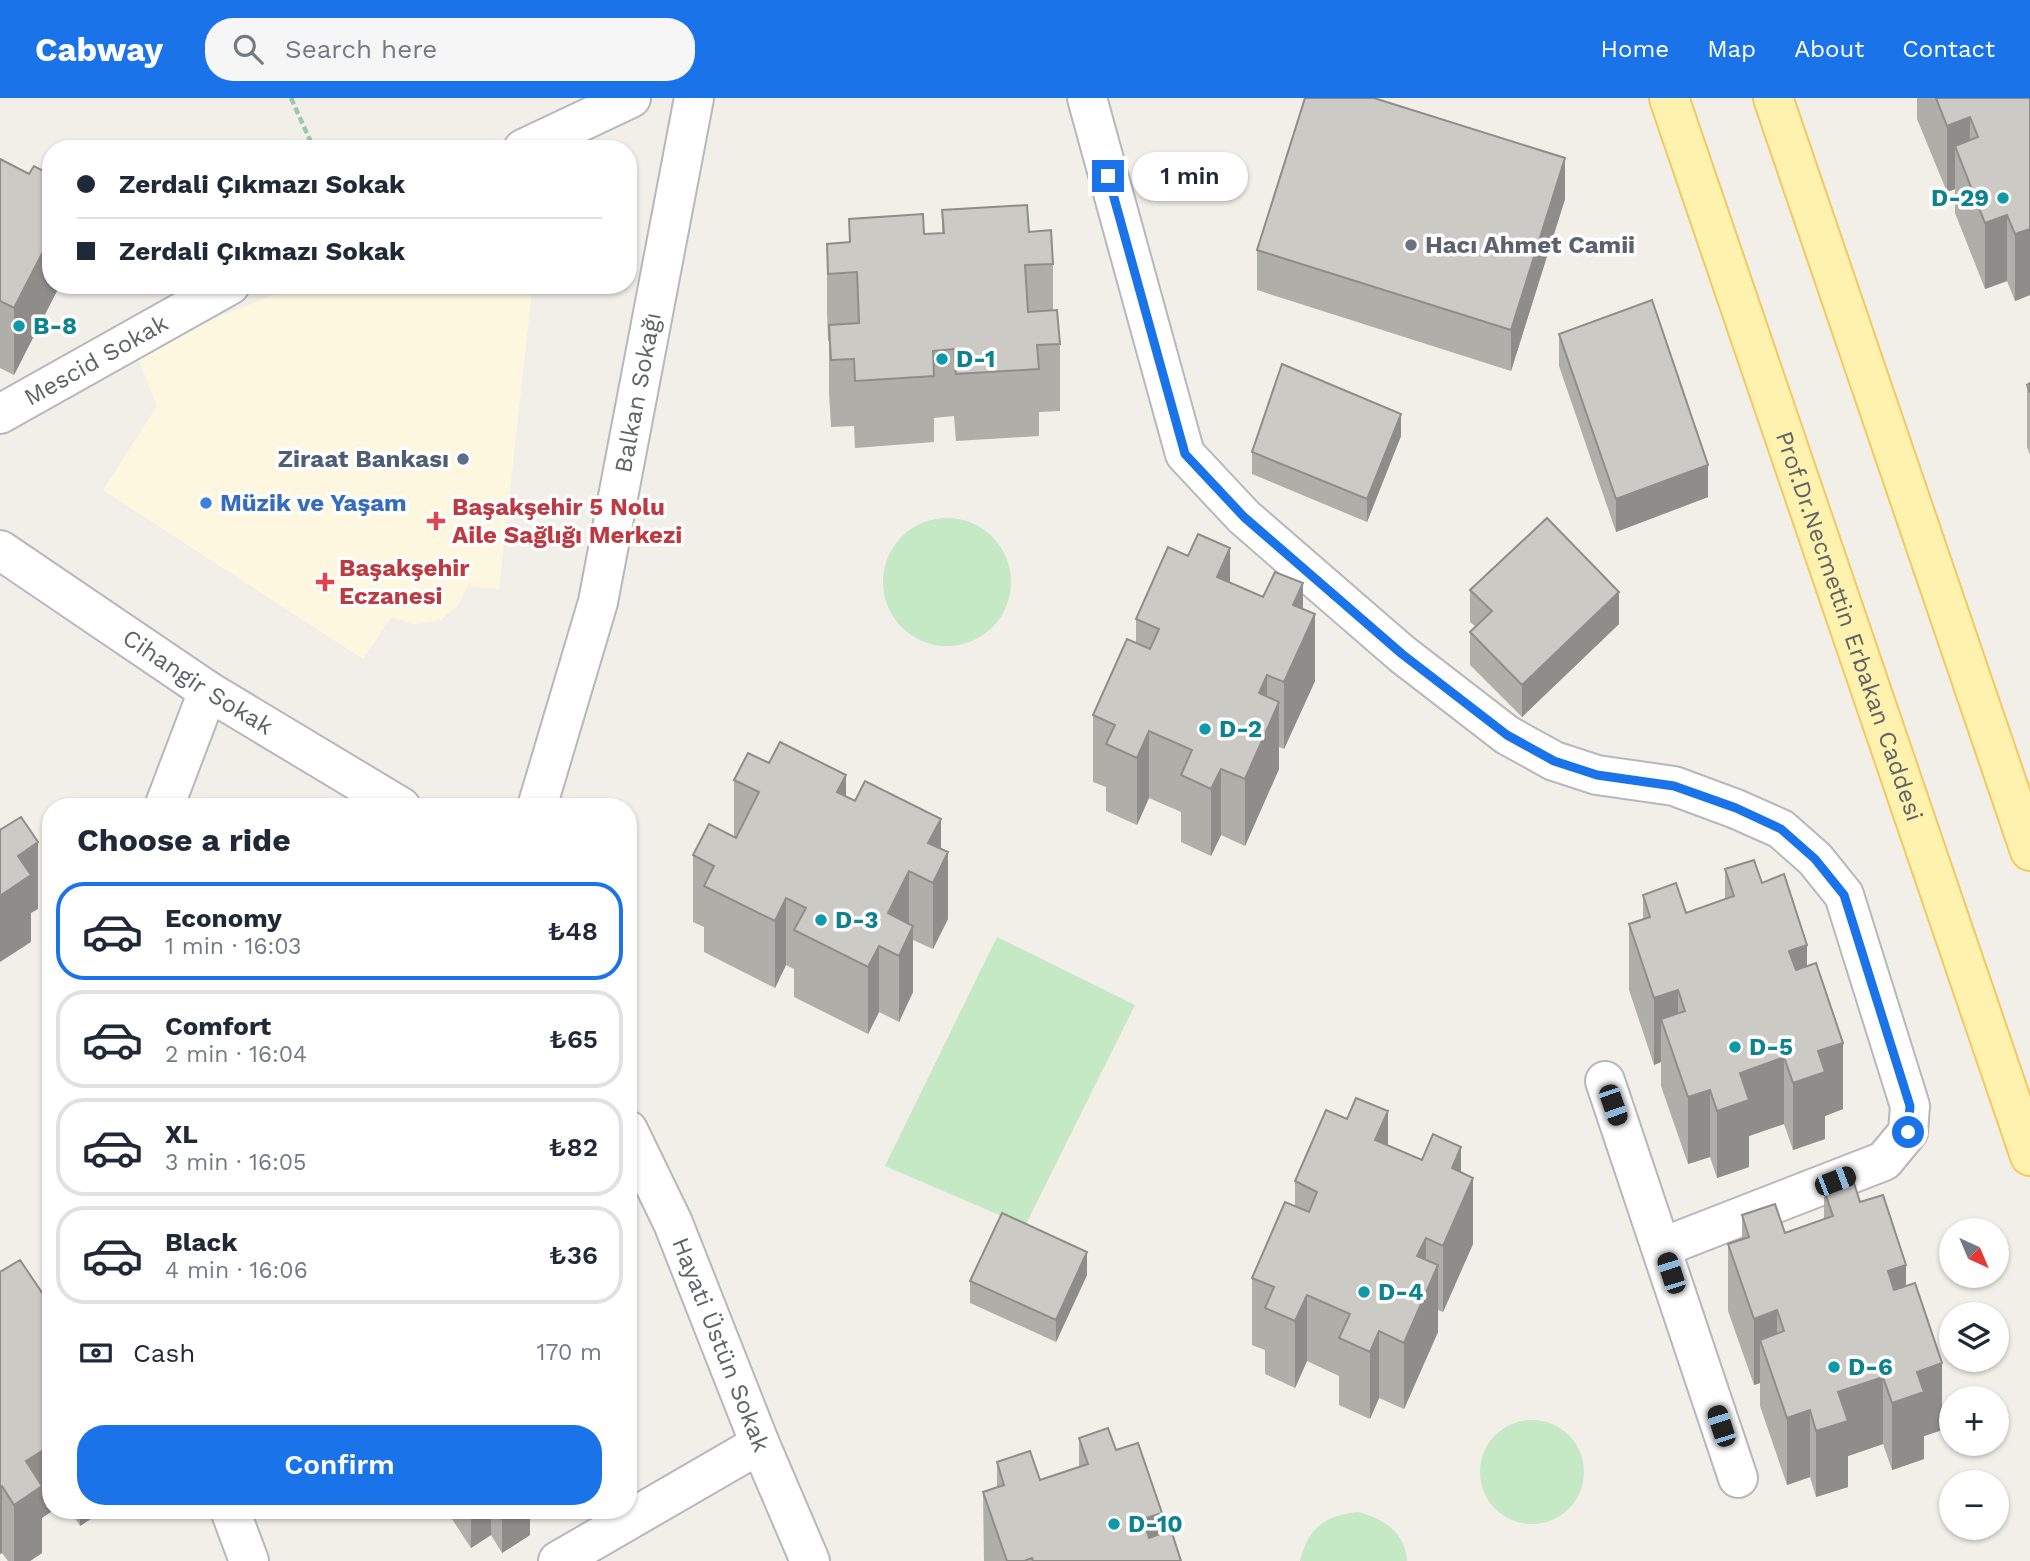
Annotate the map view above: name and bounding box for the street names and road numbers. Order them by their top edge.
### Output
street label: Mescid Sokak [19,309,173,412]
street label: Balkan Sokağı [609,310,667,475]
street label: Prof.Dr.Necmettin Erbakan Caddesi [1770,428,1929,825]
street label: Cihangir Sokak [117,623,278,741]
street label: Hayati Üstün Sokak [666,1233,776,1456]

